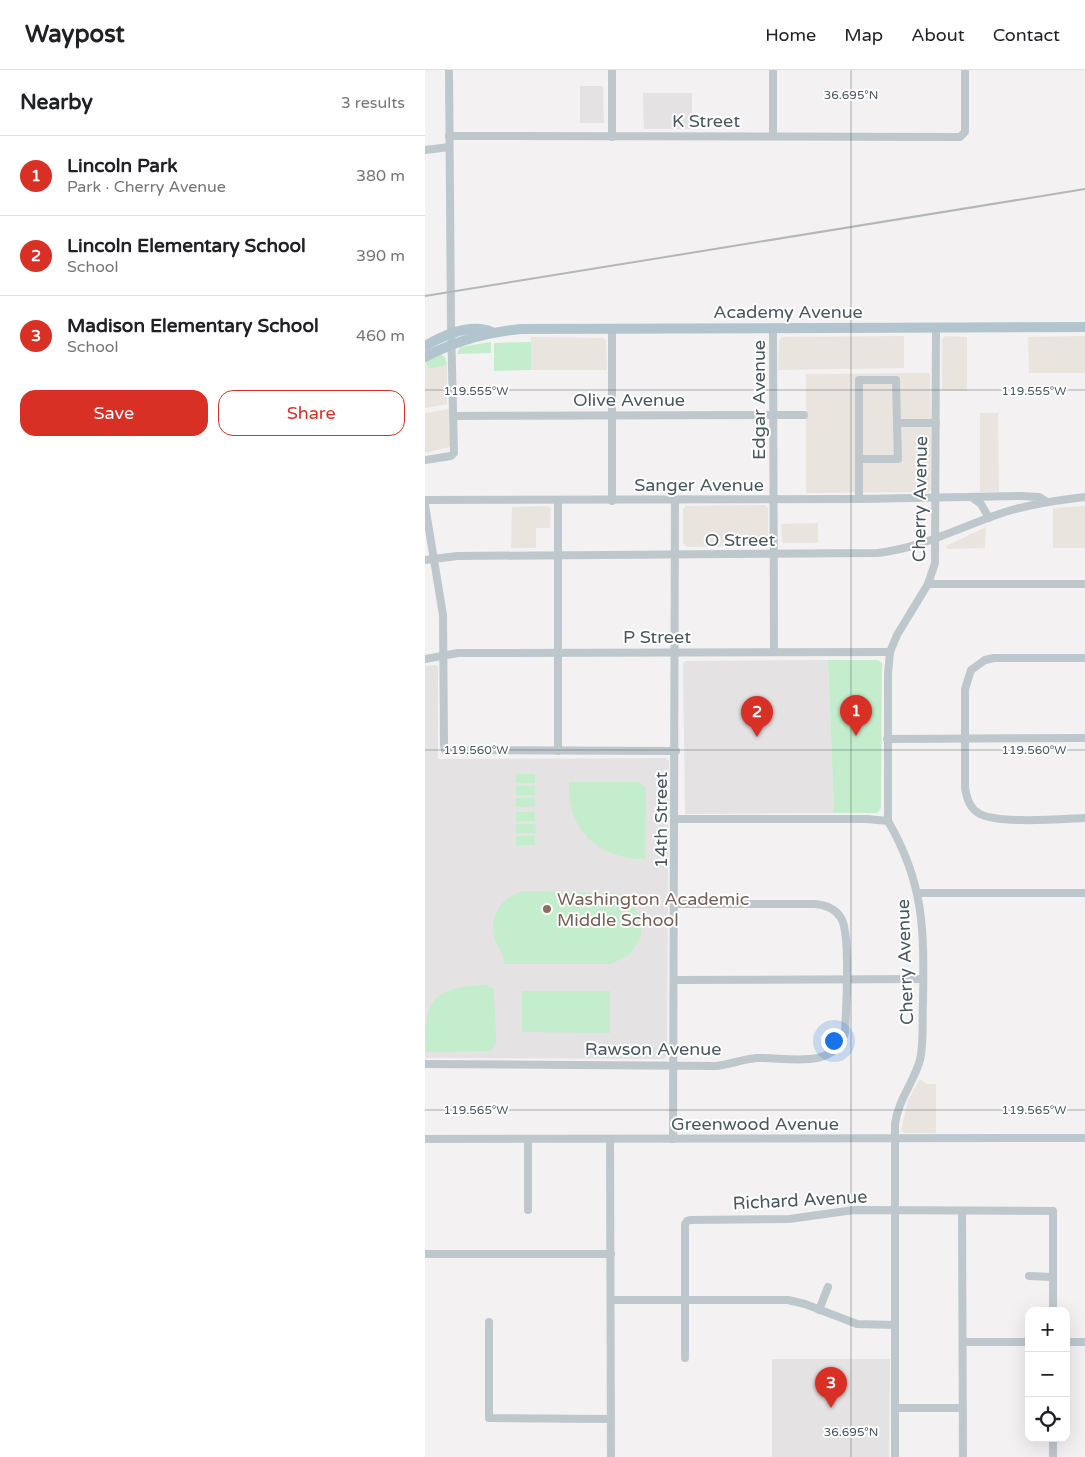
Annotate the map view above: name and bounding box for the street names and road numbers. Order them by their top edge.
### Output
street label: K Street [672,110,740,132]
street label: Academy Avenue [713,301,863,323]
street label: Edgar Avenue [748,340,770,460]
street label: Olive Avenue [573,389,685,411]
street label: Cherry Avenue [908,436,932,562]
street label: Sanger Avenue [634,474,764,496]
street label: O Street [705,529,775,551]
street label: P Street [623,626,691,648]
street label: 14th Street [650,772,672,868]
street label: Cherry Avenue [892,899,918,1025]
street label: Rawson Avenue [585,1038,721,1060]
street label: Greenwood Avenue [671,1113,839,1135]
street label: Richard Avenue [732,1185,868,1215]

